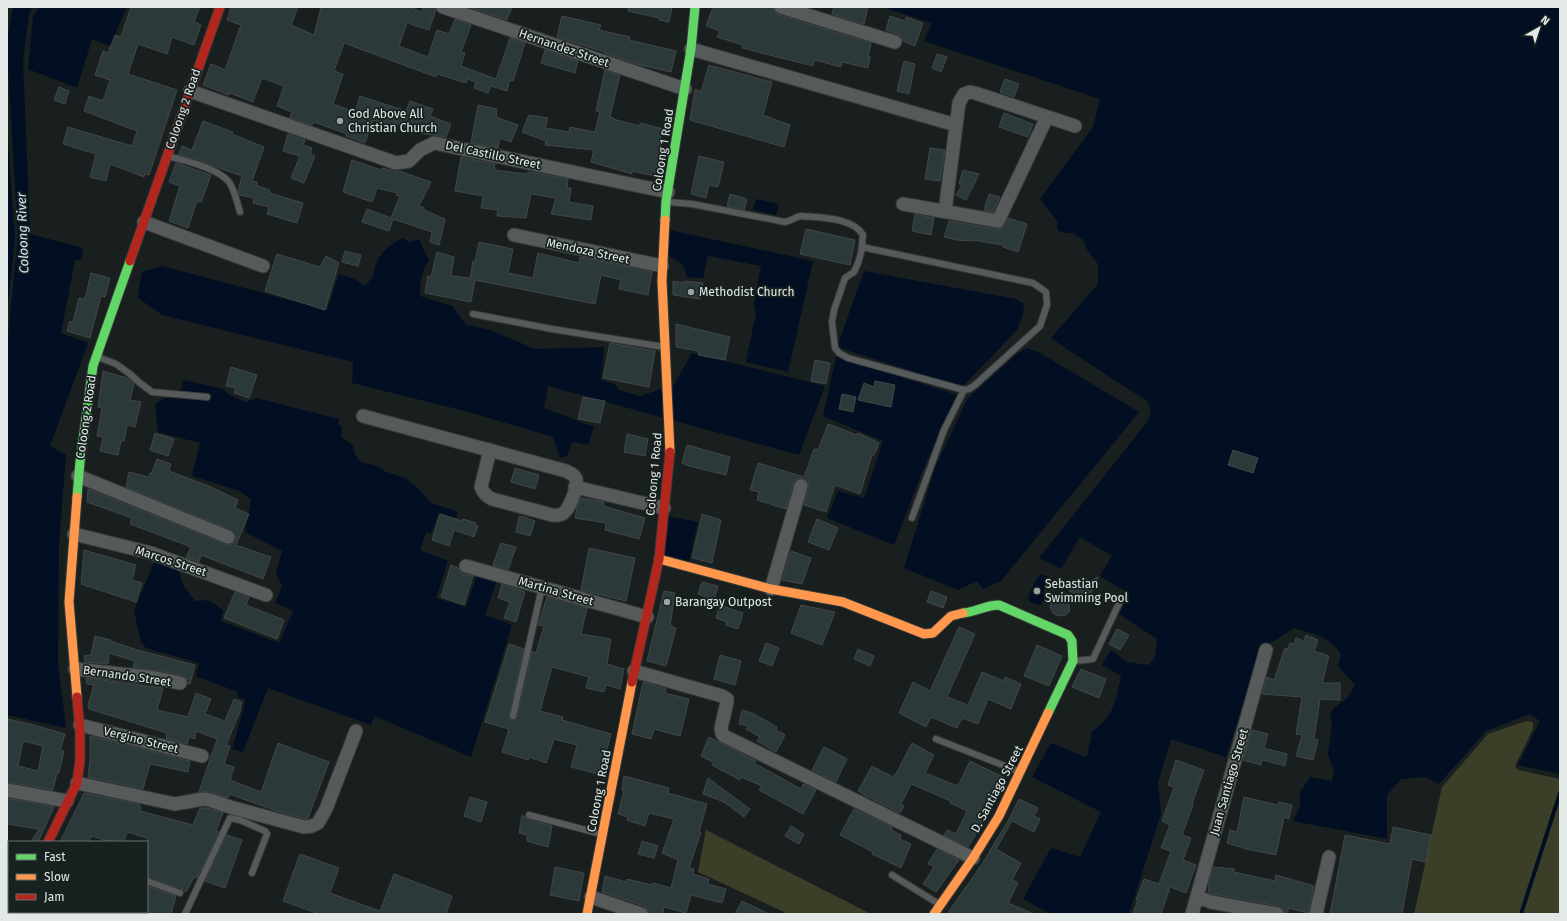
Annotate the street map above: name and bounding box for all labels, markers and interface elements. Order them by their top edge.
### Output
north arrow [1519,8,1559,48]
text: N [1538,13,1552,28]
street label: Hernandez Street [517,26,612,70]
street label: Coloong 2 Road [163,67,203,151]
place label: God Above All Christian Church [348,107,437,135]
street label: Coloong 1 Road [650,108,676,192]
marker: God Above All Christian Church [335,116,345,126]
street label: Del Castillo Street [444,138,543,172]
water label: Coloong River [14,191,31,274]
street label: Mendoza Street [545,235,631,267]
place label: Methodist Church [699,285,795,299]
marker: Methodist Church [686,287,696,297]
street label: Coloong 2 Road [73,374,99,460]
street label: Coloong 1 Road [643,432,665,516]
street label: Marcos Street [134,543,209,579]
street label: Martina Street [517,574,596,609]
place label: Sebastian Swimming Pool [1045,577,1129,605]
marker: Sebastian Swimming Pool [1032,586,1042,596]
place label: Barangay Outpost [675,595,772,609]
marker: Barangay Outpost [662,597,672,607]
street label: Bernando Street [82,663,173,689]
street label: Vergino Street [102,724,181,756]
street label: Juan Santiago Street [1207,726,1251,837]
street label: D. Santiago Street [968,742,1026,835]
street label: Coloong 1 Road [584,749,614,833]
legend [8,841,148,913]
text: Fast [44,850,66,864]
text: Slow [44,870,70,884]
text: Jam [44,890,64,904]

